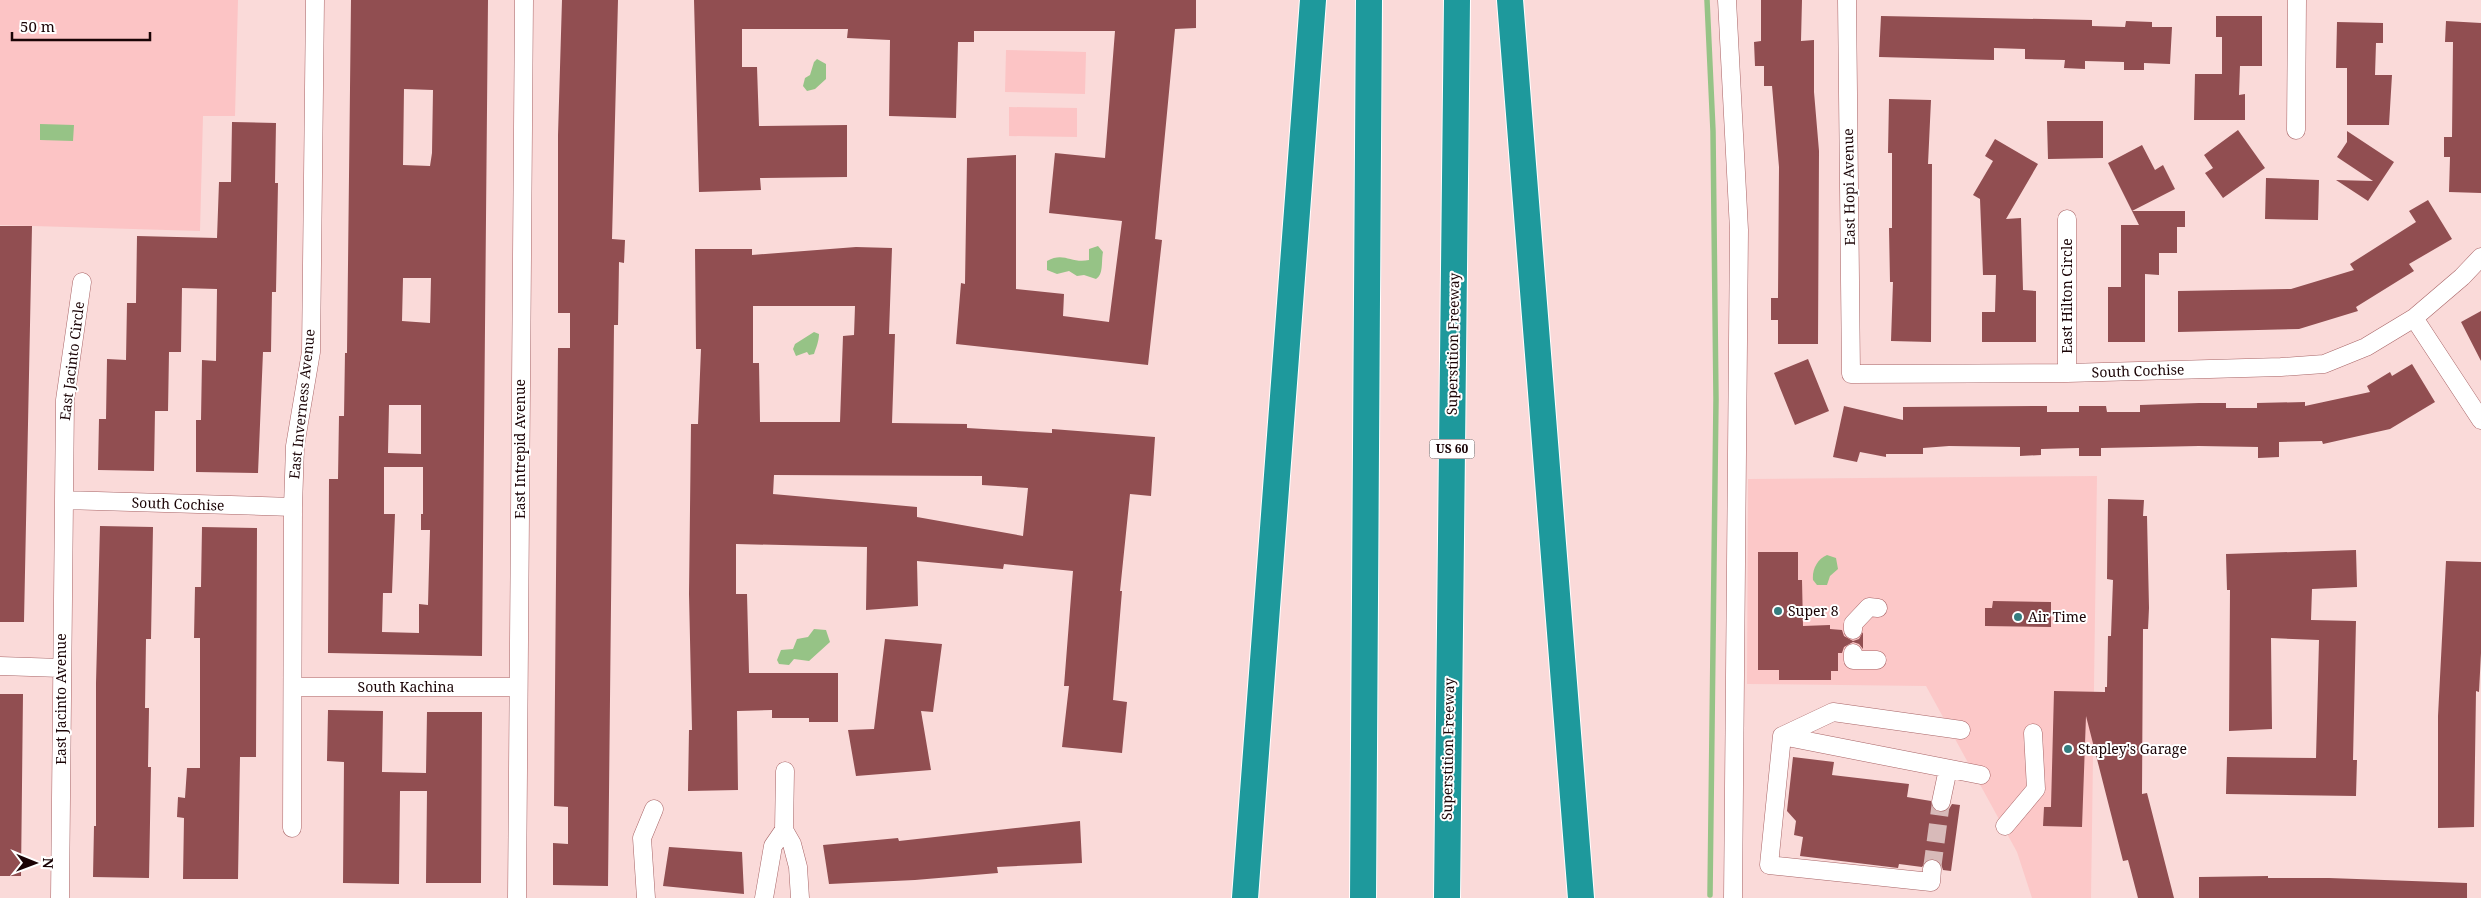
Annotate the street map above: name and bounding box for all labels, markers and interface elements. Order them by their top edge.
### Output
scale bar [12,10,150,42]
text: 50 m [20,16,55,36]
street label: East Hopi Avenue [1838,128,1859,246]
street label: East Hilton Circle [2057,238,2076,354]
street label: Superstition Freeway [1442,273,1463,415]
street label: East Jacinto Circle [55,300,88,422]
street label: East Inverness Avenue [284,328,319,480]
street label: South Cochise [2091,359,2185,382]
street label: East Intrepid Avenue [510,379,529,519]
road number: US 60 [1430,439,1474,458]
street label: South Cochise [131,492,225,515]
place label: Super 8 [1788,601,1839,620]
marker: Super 8 [1772,605,1784,617]
place label: Air Time [2028,607,2086,626]
marker: Air Time [2012,611,2024,623]
street label: East Jacinto Avenue [51,633,70,765]
street label: South Kachina [358,677,455,696]
street label: Superstition Freeway [1437,678,1458,820]
place label: Stapley's Garage [2078,739,2187,758]
marker: Stapley's Garage [2062,743,2074,755]
north arrow [10,838,60,888]
text: N [39,858,58,869]

